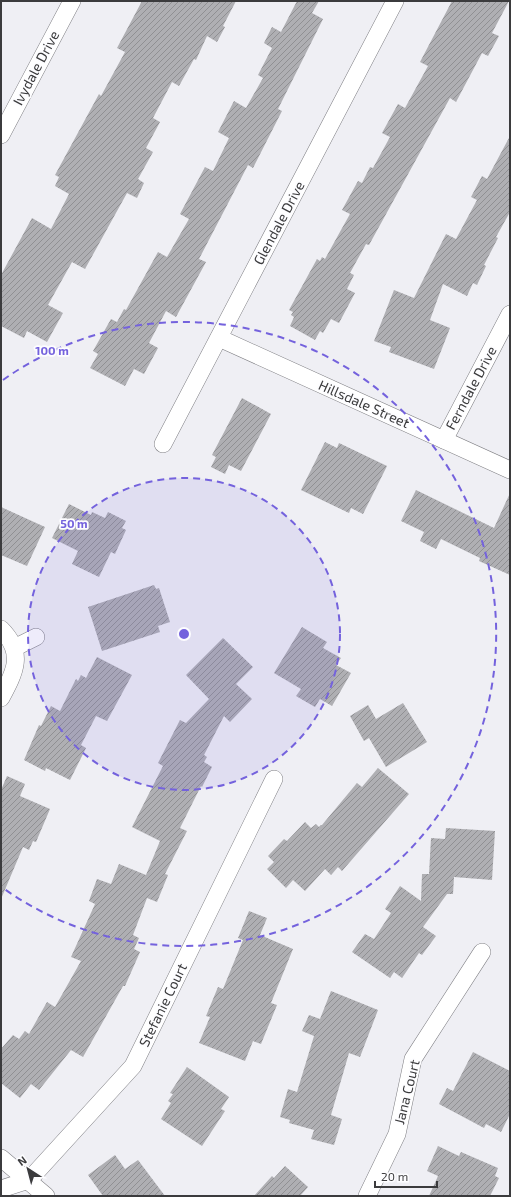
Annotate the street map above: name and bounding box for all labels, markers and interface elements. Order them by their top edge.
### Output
street label: Ivydale Drive [9,27,62,108]
street label: Glendale Drive [249,178,308,268]
text: 100 m [35,343,69,357]
street label: Ferndale Drive [441,343,500,433]
street label: Hillsdale Street [316,376,412,431]
text: 50 m [60,516,88,530]
centre of rings [177,627,191,641]
street label: Stefanie Court [135,960,190,1049]
street label: Jana Court [390,1058,423,1126]
north arrow [8,1149,48,1189]
text: N [15,1153,29,1168]
scale bar [375,1163,437,1189]
text: 20 m [381,1169,408,1183]

